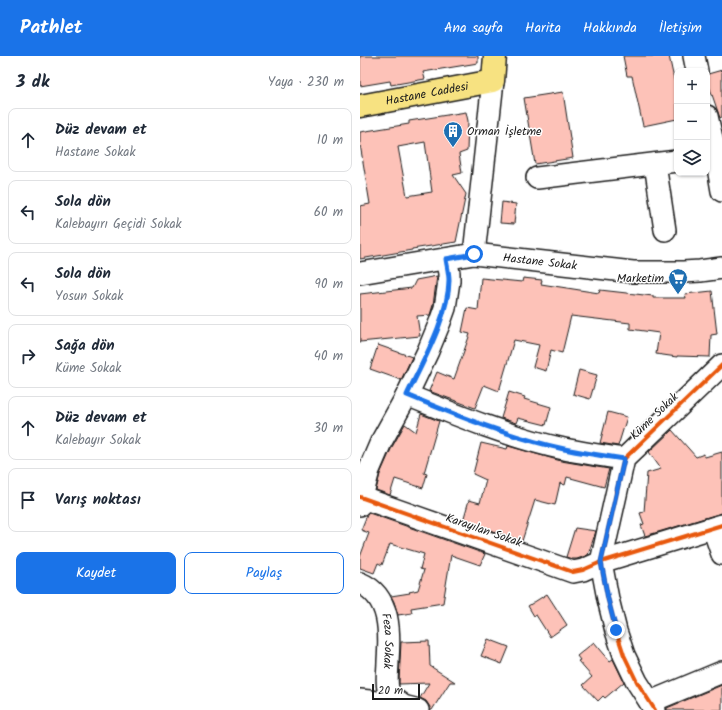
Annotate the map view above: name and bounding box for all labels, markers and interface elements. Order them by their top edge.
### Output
text: Pathlet [20,13,82,43]
text: Ana sayfa [444,17,503,39]
text: Harita [525,17,561,39]
text: Hakkında [583,17,637,39]
text: İletişim [659,17,702,39]
map controls [674,68,710,176]
button: + [674,68,710,104]
text: 3 dk [16,69,49,96]
text: Yaya · 230 m [268,72,344,93]
street label: Hastane Caddesi [384,77,471,111]
button: − [674,104,710,140]
text: Düz devam et [55,118,147,142]
building icon: Orman İşletme [442,120,464,148]
place label: Orman İşletme [467,122,542,141]
icon: ahead [17,129,39,151]
text: 10 m [317,130,343,151]
button: layers [674,140,710,176]
text: Hastane Sokak [55,142,136,163]
text: Sola dön [55,190,111,214]
icon: left [17,201,39,223]
text: 60 m [314,202,343,223]
text: Kalebayırı Geçidi Sokak [55,214,182,235]
route start [465,245,483,263]
street label: Hastane Sokak [502,248,578,276]
text: Sola dön [55,262,111,286]
supermarket icon: Marketim [667,267,689,295]
place label: Marketim [617,269,664,288]
icon: left [17,273,39,295]
text: 90 m [315,274,343,295]
text: Yosun Sokak [55,286,123,307]
text: Sağa dön [55,334,115,358]
icon: right [17,345,39,367]
text: 40 m [314,346,343,367]
text: Küme Sokak [55,358,121,379]
street label: Küme Sokak [626,388,683,444]
text: Düz devam et [55,406,147,430]
icon: ahead [17,417,39,439]
text: 30 m [314,418,343,439]
text: Kalebayır Sokak [55,430,141,451]
text: Varış noktası [55,488,141,512]
icon: arrive [17,489,39,511]
street label: Karayılan Sokak [443,509,525,553]
button: Kaydet [16,552,176,594]
button: Paylaş [184,552,344,594]
street label: Feza Sokak [376,611,398,670]
route end [607,621,625,639]
scale bar [372,682,420,701]
text: 20 m [378,682,403,700]

